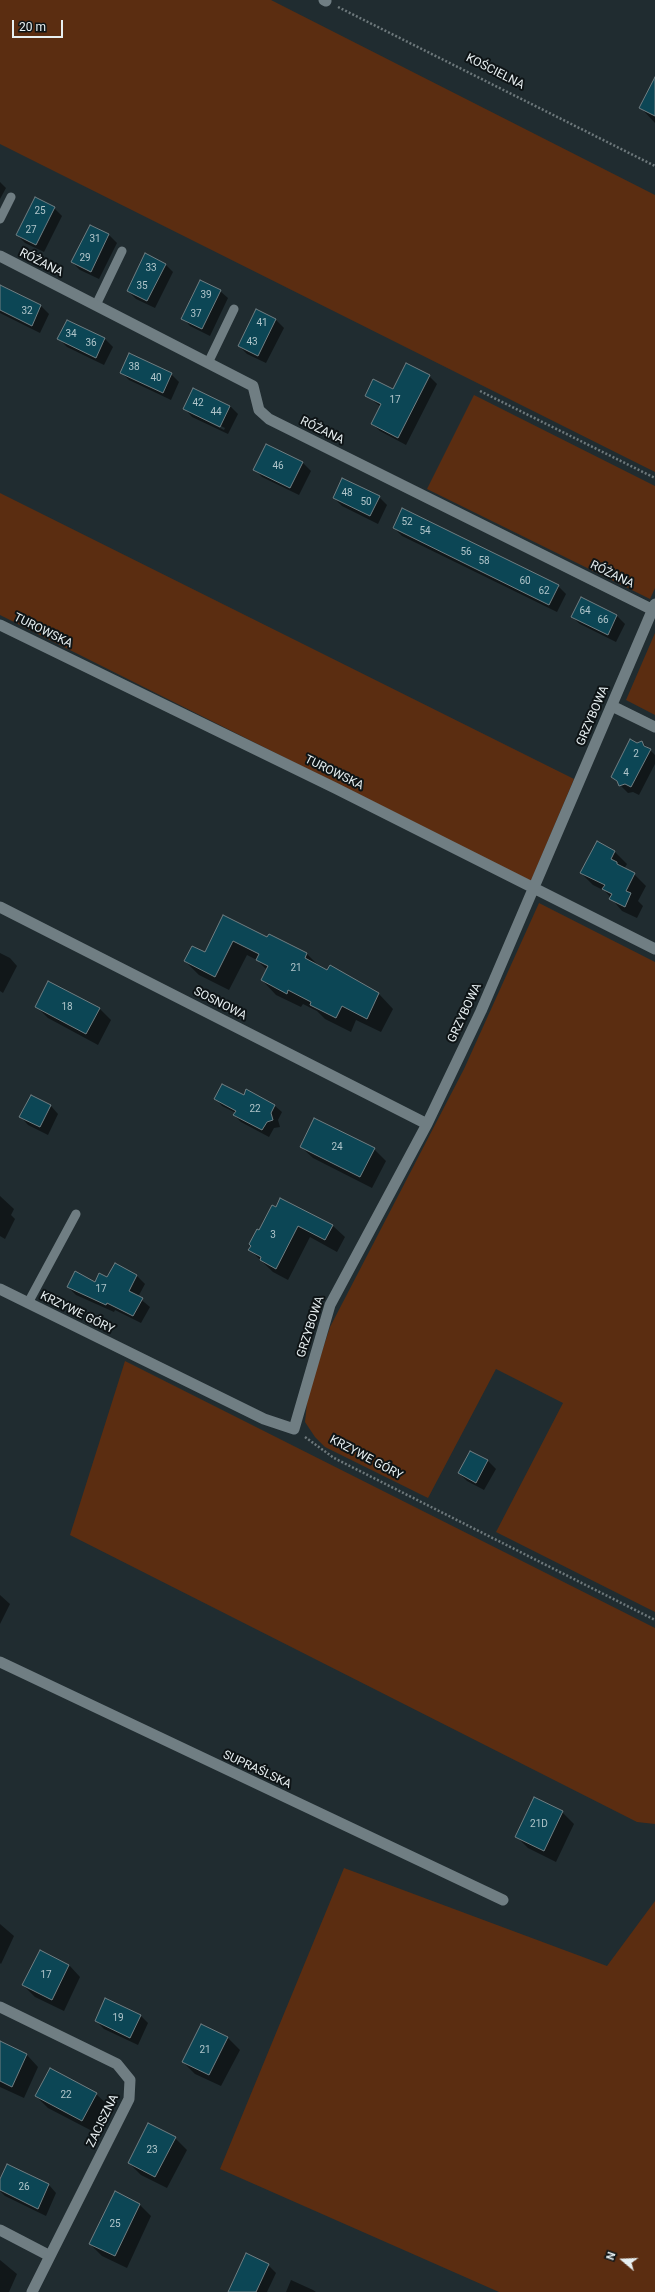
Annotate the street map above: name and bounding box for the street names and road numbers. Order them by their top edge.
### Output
street label: KOŚCIELNA [463,51,527,93]
street label: RÓŻANA [17,246,65,280]
street label: RÓŻANA [298,414,346,448]
street label: RÓŻANA [588,558,636,592]
street label: TUROWSKA [11,611,75,651]
street label: GRZYBOWA [574,684,612,748]
street label: TUROWSKA [302,753,366,793]
street label: GRZYBOWA [445,981,485,1045]
street label: SOSNOWA [191,985,249,1023]
street label: KRZYWE GÓRY [38,1289,116,1337]
street label: GRZYBOWA [294,1294,328,1360]
street label: KRZYWE GÓRY [327,1433,405,1483]
street label: SUPRAŚLSKA [221,1748,293,1792]
street label: ZACISZNA [84,2092,122,2150]

